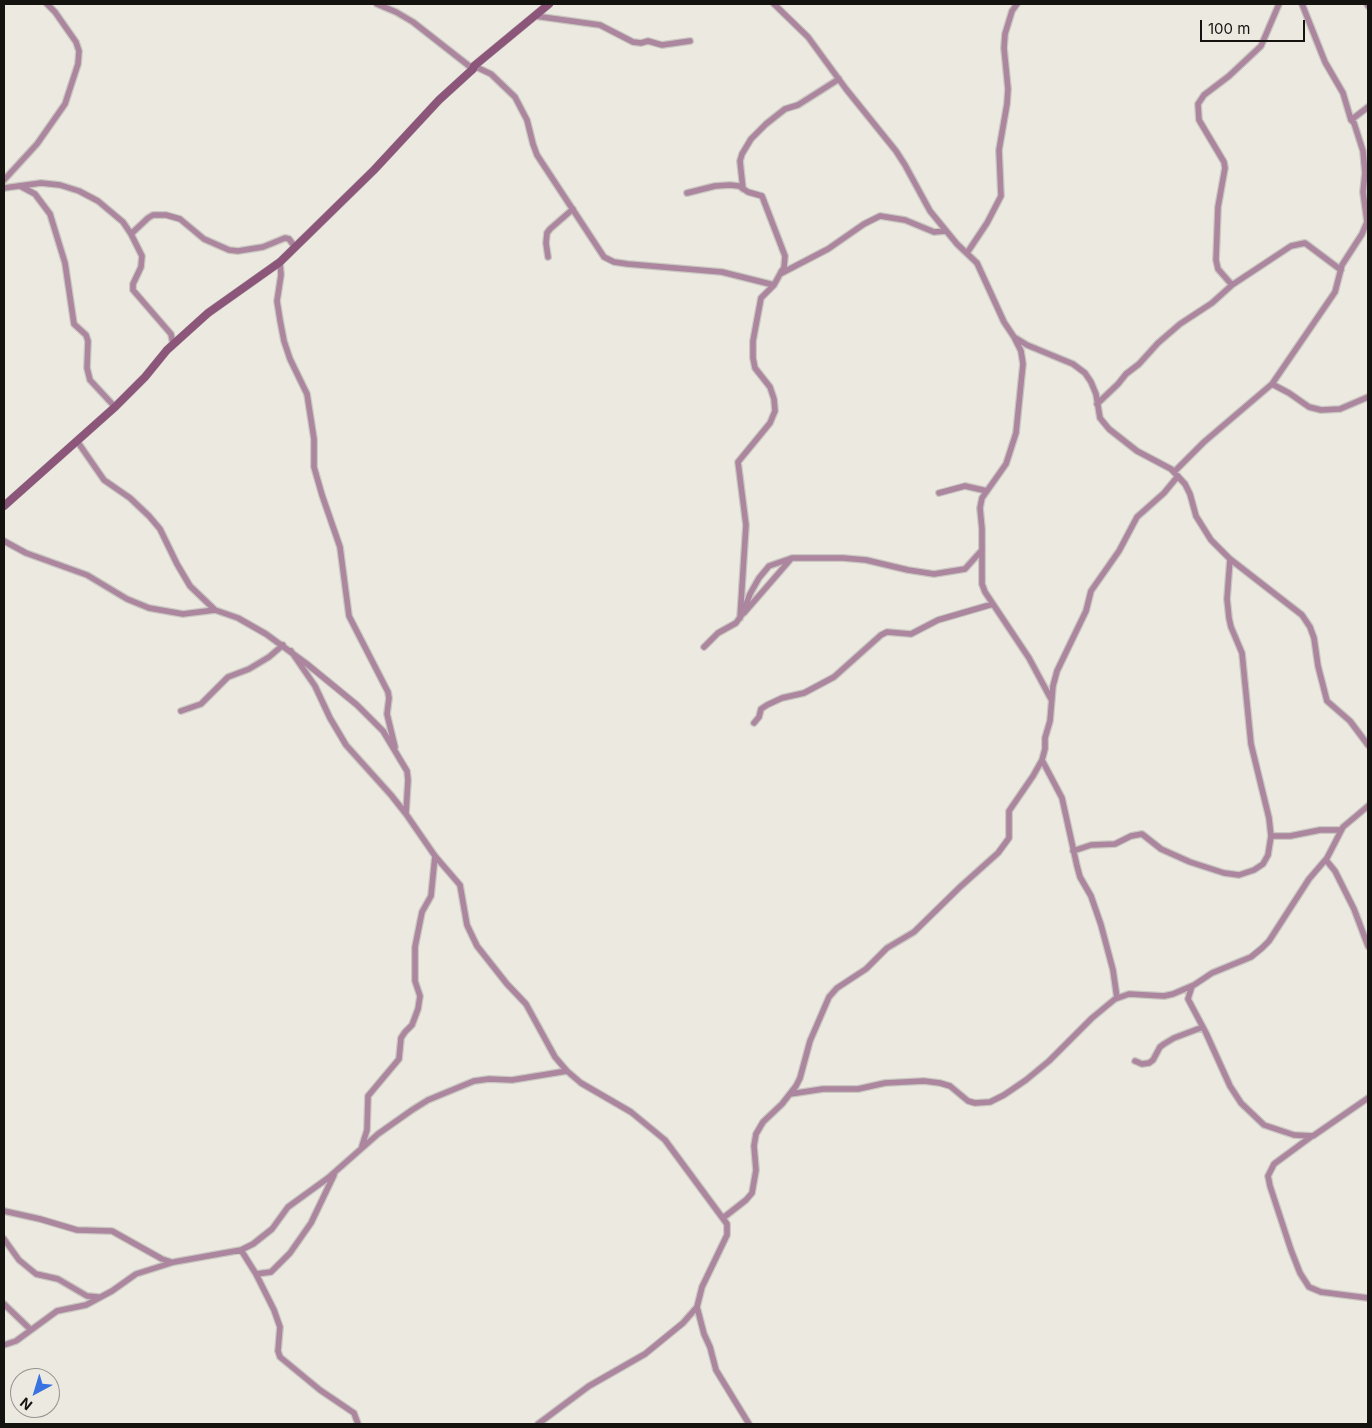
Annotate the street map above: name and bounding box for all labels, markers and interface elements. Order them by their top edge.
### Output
scale bar [1202,10,1307,42]
text: 100 m [1208,19,1250,38]
north arrow [10,1368,60,1418]
text: N [16,1394,35,1414]

